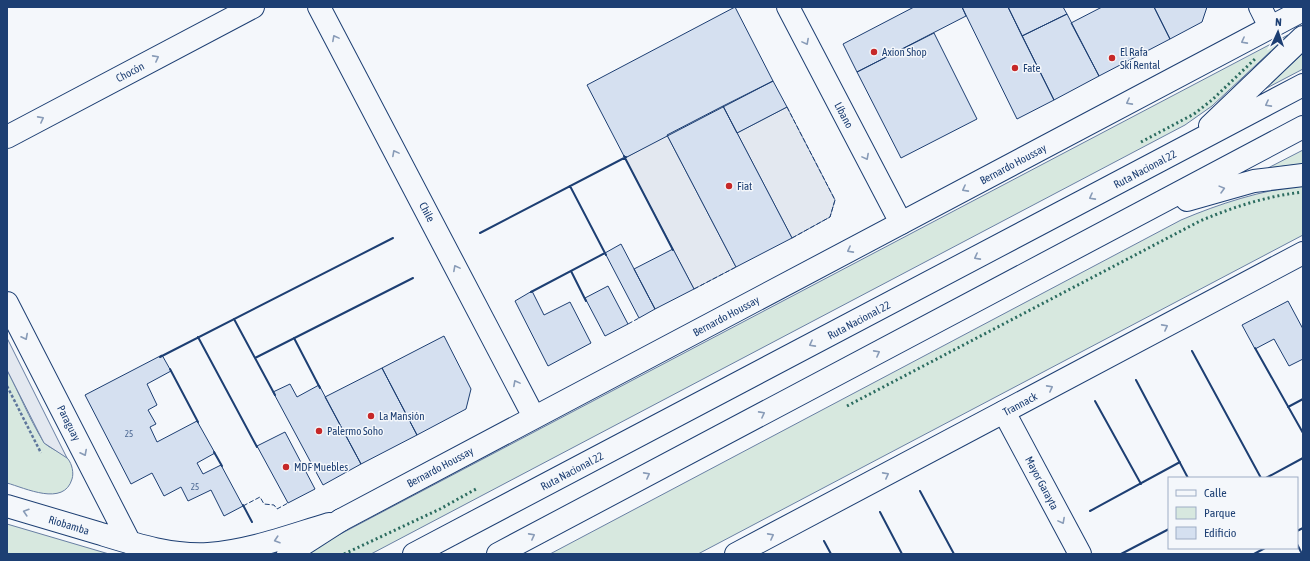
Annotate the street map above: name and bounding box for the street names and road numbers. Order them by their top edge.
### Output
street label: Chocón [114,60,146,84]
street label: Líbano [832,100,856,130]
street label: Bernardo Houssay [978,141,1049,187]
street label: Ruta Nacional 22 [1112,147,1178,191]
street label: Chile [417,200,437,224]
street label: Bernardo Houssay [691,293,762,339]
street label: Ruta Nacional 22 [826,298,892,342]
street label: Trannack [1001,390,1039,418]
street label: Paraguay [55,403,83,443]
street label: Bernardo Houssay [405,444,476,490]
street label: Ruta Nacional 22 [539,449,605,493]
street label: Mayor Garayta [1023,454,1061,512]
street label: Riobamba [47,513,91,537]

